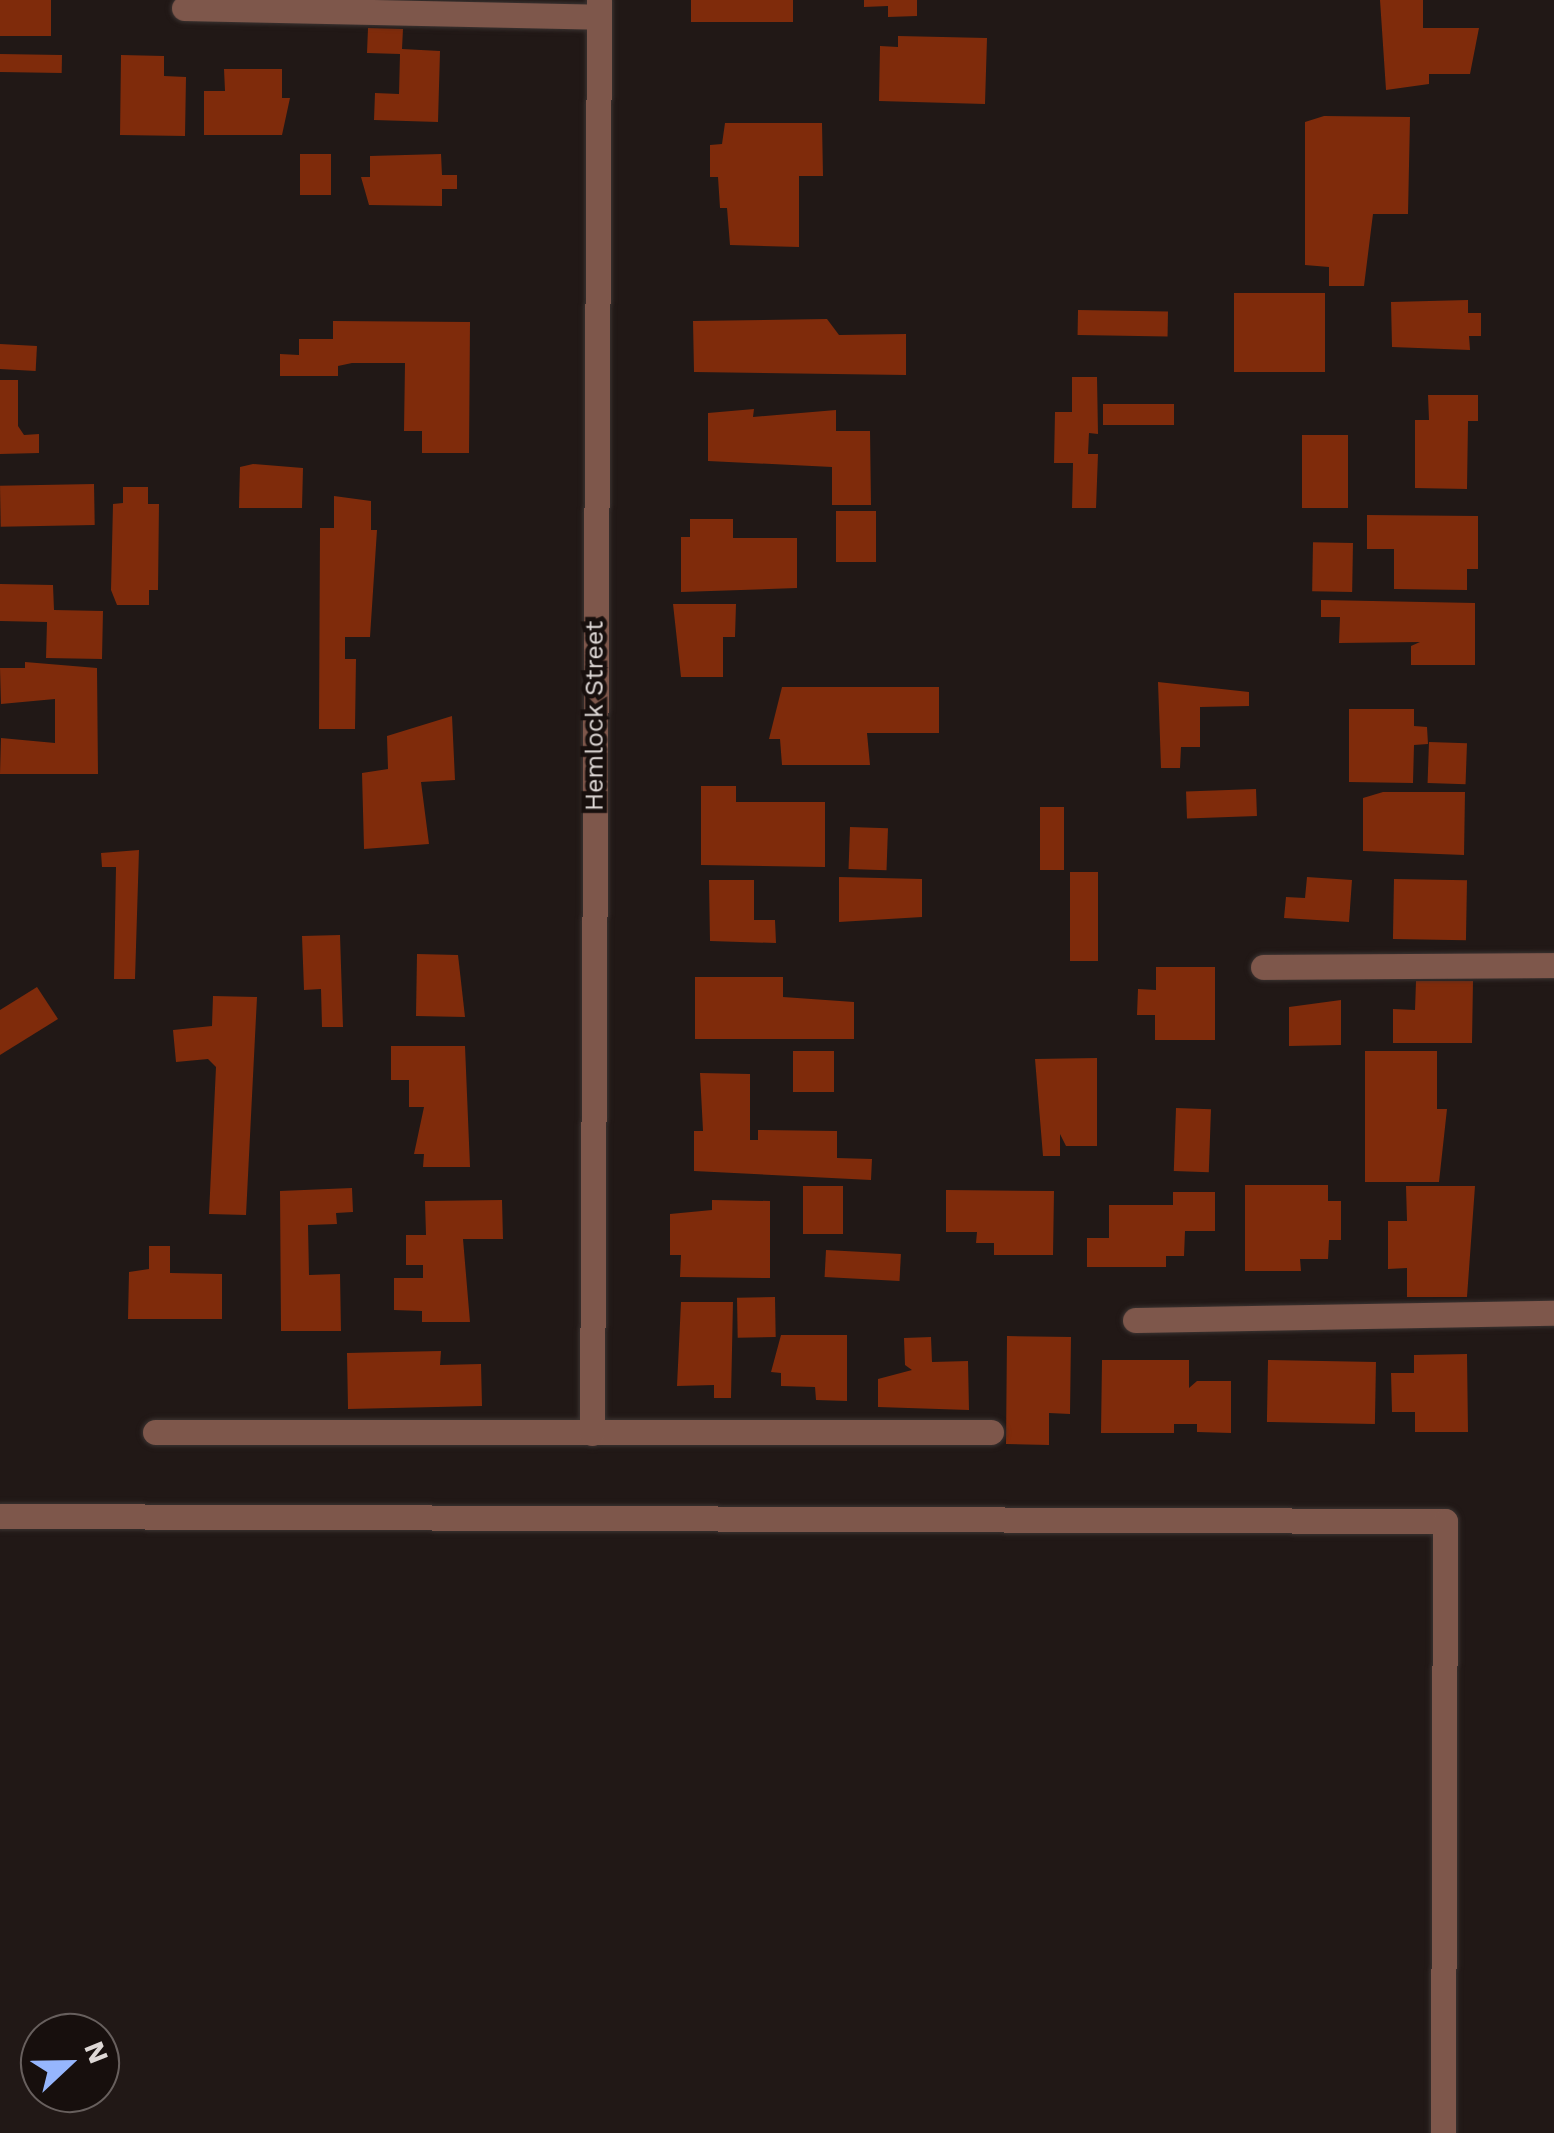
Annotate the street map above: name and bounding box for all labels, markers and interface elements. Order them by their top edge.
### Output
street label: Hemlock Street [580,621,610,811]
north arrow [20,2013,120,2113]
text: N [77,2037,116,2068]

